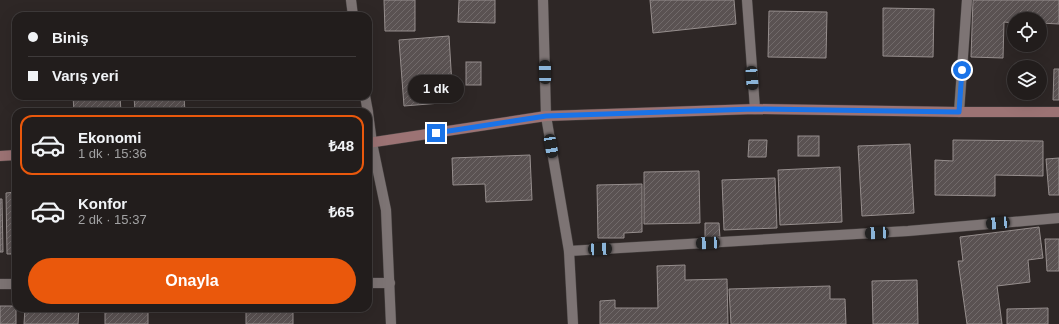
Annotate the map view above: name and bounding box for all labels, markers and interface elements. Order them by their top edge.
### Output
map controls [1007,12,1047,100]
button: locate [1007,12,1047,52]
text: Biniş [52,29,89,46]
car [539,60,551,84]
button: layers [1007,60,1047,100]
route start [953,61,971,79]
car [745,66,759,90]
text: Varış yeri [52,67,119,84]
callout: 1 dk [408,75,464,103]
text: 1 dk [423,81,449,96]
route end [427,124,445,142]
icon: car [30,127,66,163]
text: Ekonomi [78,129,141,146]
car [543,133,559,159]
text: ₺48 [329,137,354,154]
text: 1 dk · 15:36 [78,146,147,161]
icon: car [30,193,66,229]
text: Konfor [78,195,127,212]
text: ₺65 [329,203,354,220]
text: 2 dk · 15:37 [78,212,147,227]
car [986,216,1010,230]
car [865,226,889,240]
car [696,236,720,250]
car [588,242,612,256]
button: Onayla [28,258,356,304]

